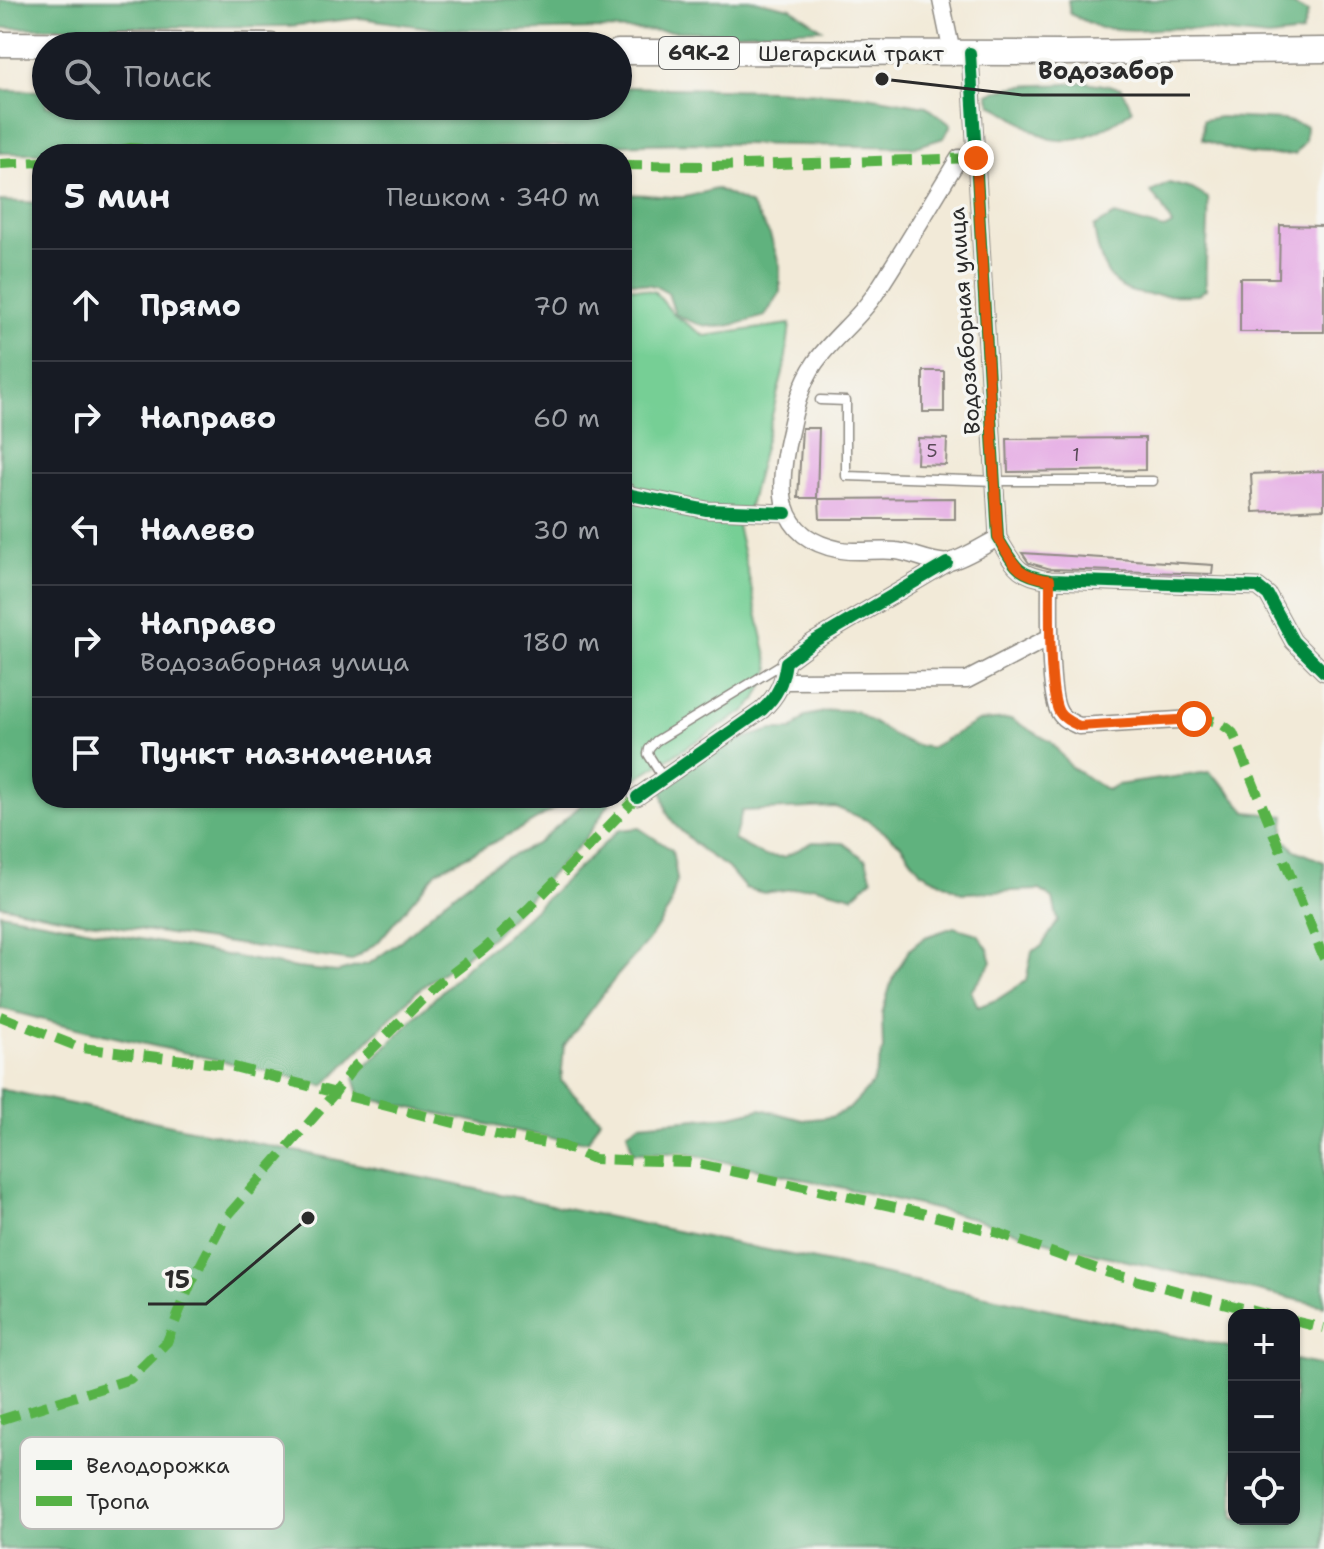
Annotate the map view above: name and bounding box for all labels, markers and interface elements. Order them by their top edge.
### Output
search box [32,32,632,120]
road number: 69К-2 [659,37,739,69]
street label: Шегарский тракт [758,39,945,68]
callout: Водозабор [1022,47,1190,95]
icon: search [60,54,104,98]
text: Водозабор [1038,55,1174,87]
text: Поиск [124,56,212,97]
route end [958,140,994,176]
text: 5 мин [64,173,171,219]
text: Пешком · 340 m [386,179,600,214]
street label: Водозаборная улица [942,206,987,436]
icon: ahead [64,283,108,327]
text: Прямо [140,285,241,326]
text: 70 m [533,288,600,323]
icon: right [64,395,108,439]
text: Направо [140,397,276,438]
text: 60 m [533,400,600,435]
house number: 5 [926,439,938,463]
house number: 1 [1072,443,1080,467]
icon: left [64,507,108,551]
text: Налево [140,509,255,550]
text: 30 m [533,512,600,547]
text: Направо [140,603,276,644]
icon: right [64,619,108,663]
text: 180 m [522,624,600,659]
text: Водозаборная улица [140,644,409,679]
route start [1176,701,1212,737]
icon: arrive [64,731,108,775]
text: Пункт назначения [140,733,432,774]
callout: 15 [148,1256,206,1304]
text: 15 [164,1264,190,1296]
map controls [1228,1309,1300,1525]
button: + [1228,1309,1300,1381]
button: − [1228,1381,1300,1453]
legend [20,1437,284,1529]
text: Велодорожка [86,1451,230,1480]
button: locate [1228,1453,1300,1525]
text: Тропа [86,1487,150,1516]

